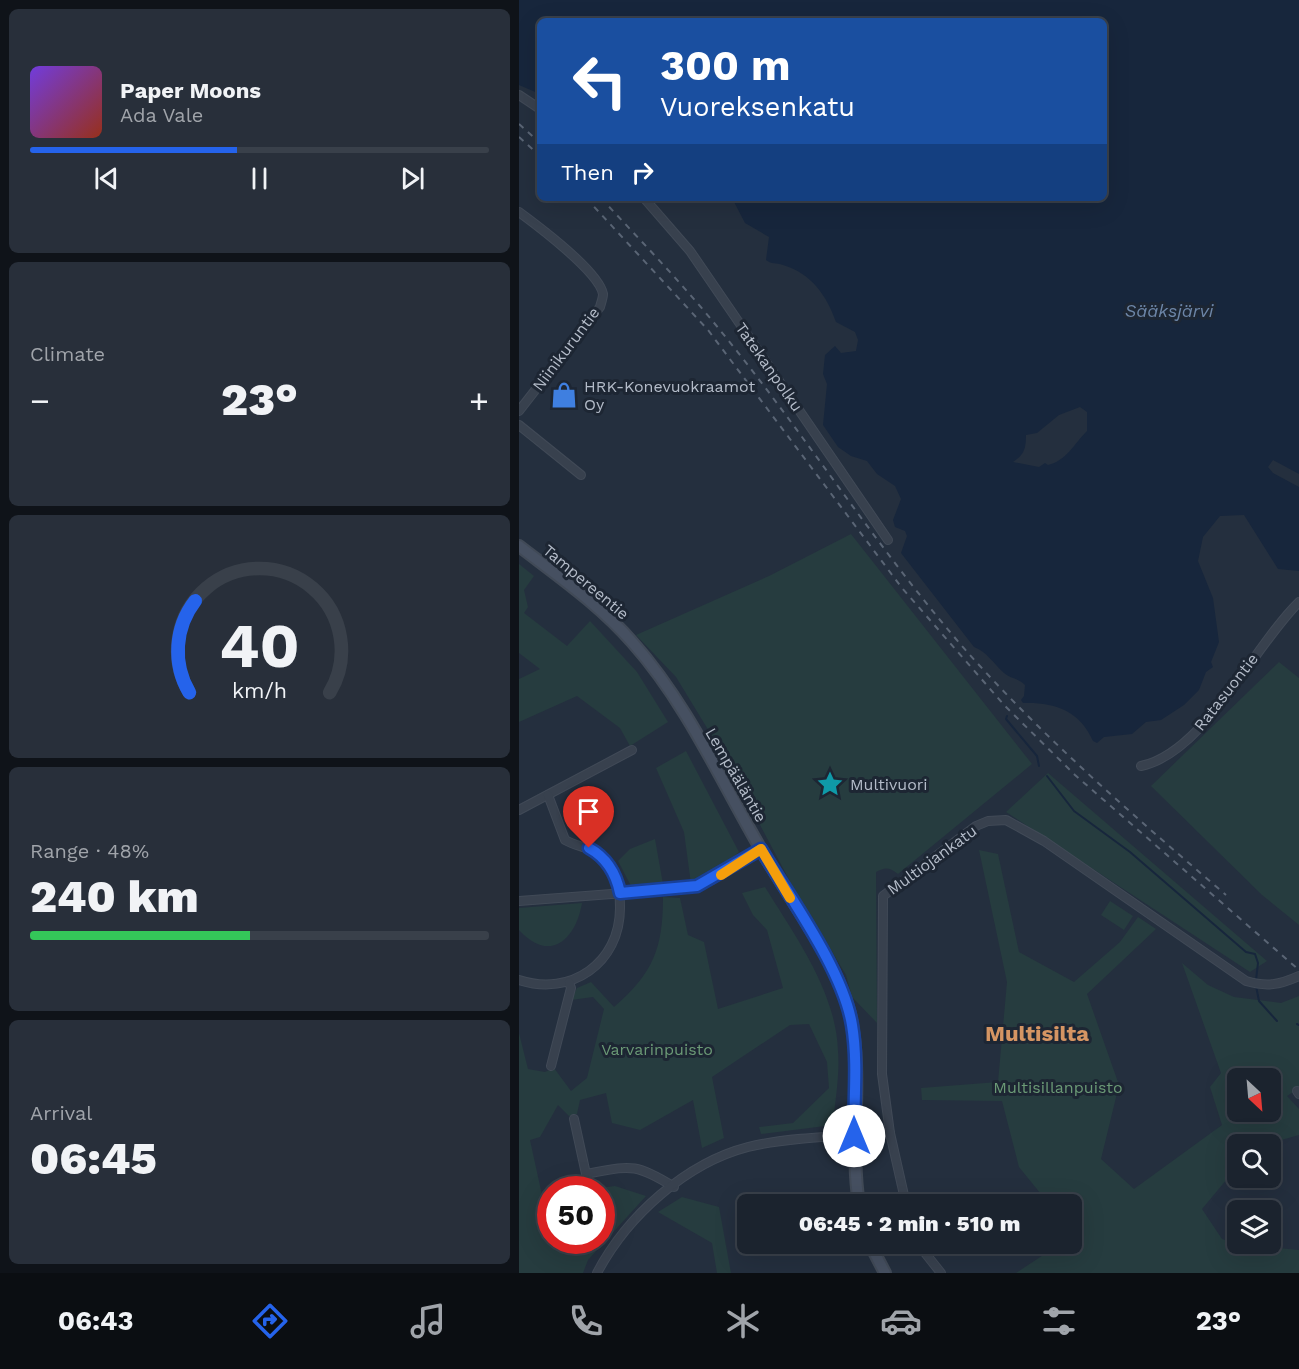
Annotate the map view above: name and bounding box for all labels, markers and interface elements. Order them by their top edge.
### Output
text: 300 m [660,41,791,90]
icon: left [561,42,639,120]
text: Paper Moons [120,78,261,103]
text: Vuoreksenkatu [660,91,855,123]
text: Ada Vale [120,103,203,127]
icon: right [626,156,659,189]
text: Then [561,160,614,185]
icon: previous [90,162,123,195]
icon: pause [243,162,276,195]
icon: next [396,162,429,195]
water label: Sääksjärvi [1125,300,1215,321]
street label: Niinikuruntie [528,303,604,395]
street label: Tatekanpolku [731,319,807,415]
text: Climate [30,342,105,366]
text: 23° [221,373,298,426]
place label: HRK-Konevuokraamot Oy [584,377,755,414]
shop icon: HRK-Konevuokraamot Oy [549,380,579,410]
text: − [30,381,50,420]
text: + [469,381,489,420]
street label: Tampereentie [539,541,633,623]
text: 40 [219,610,300,683]
street label: Ratasuontie [1190,649,1262,735]
text: km/h [232,679,287,704]
street label: Lempääläntie [701,724,771,826]
place icon: Multivuori [815,769,845,799]
place label: Multivuori [850,775,928,794]
pin [563,786,614,848]
icon: arrive [572,795,605,828]
street label: Multiojankatu [884,821,980,899]
text: Range · 48% [30,839,149,863]
text: 240 km [30,870,199,923]
district label: Multisilta [985,1021,1089,1046]
park label: Varvarinpuisto [601,1040,713,1059]
north arrow [1227,1068,1281,1122]
map controls [1227,1068,1281,1254]
park label: Multisillanpuisto [993,1078,1123,1097]
text: Arrival [30,1101,92,1125]
position arrow [822,1104,886,1168]
text: 06:45 [30,1132,157,1185]
button: search [1227,1134,1281,1188]
speed limit sign: 50 [537,1176,615,1254]
button: layers [1227,1200,1281,1254]
text: 06:45 · 2 min · 510 m [799,1211,1020,1236]
icon: directions [249,1300,291,1342]
icon: music [407,1300,449,1342]
icon: phone [565,1300,607,1342]
icon: climate [722,1300,764,1342]
icon: car [880,1300,922,1342]
icon: filters [1038,1300,1080,1342]
text: 06:43 [58,1305,134,1337]
text: 23° [1196,1305,1241,1337]

